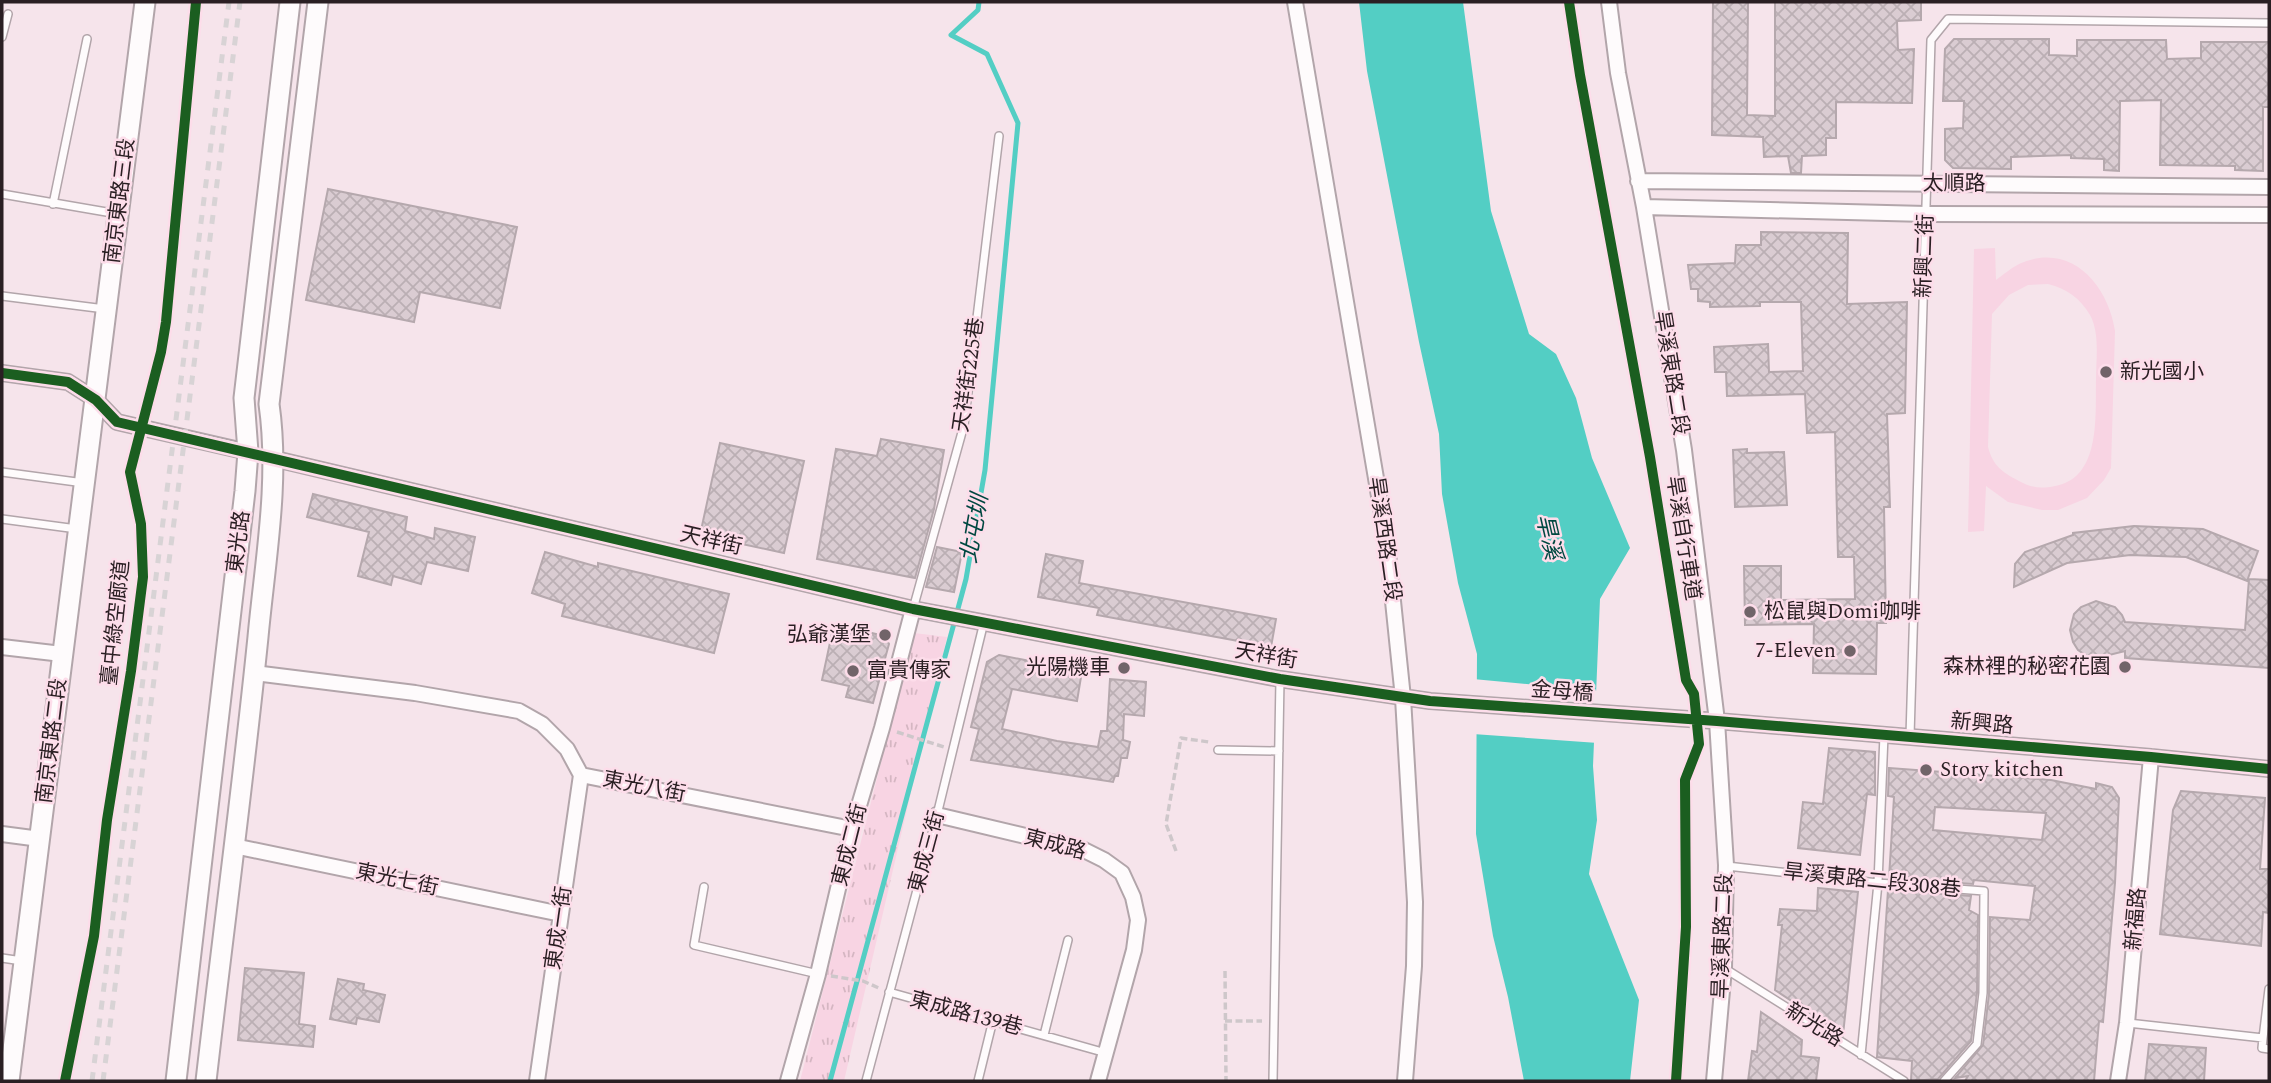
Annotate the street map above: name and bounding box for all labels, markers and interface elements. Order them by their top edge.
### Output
street label: 南京東路三段 [96,137,144,265]
street label: 太順路 [1923,168,1986,200]
street label: 新興二街 [1908,213,1942,299]
street label: 旱溪東路二段 [1645,308,1697,438]
street label: 天祥街225巷 [945,316,993,434]
place label: 新光國小 [2120,356,2204,388]
marker: 新光國小 [2098,364,2114,380]
street label: 旱溪自行車道 [1657,473,1709,603]
street label: 旱溪西路二段 [1359,474,1409,604]
water label: 北屯圳 [952,489,999,566]
street label: 東光路 [219,509,259,575]
water label: 旱溪 [1526,511,1571,566]
street label: 天祥街 [677,518,745,564]
street label: 臺中綠空廊道 [94,559,138,687]
place label: 松鼠與Domi咖啡 [1764,596,1921,628]
marker: 松鼠與Domi咖啡 [1742,604,1758,620]
place label: 弘爺漢堡 [787,619,871,651]
marker: 弘爺漢堡 [877,627,893,643]
street label: 天祥街 [1232,635,1300,677]
place label: 7-Eleven [1755,635,1836,667]
marker: 7-Eleven [1842,643,1858,659]
place label: 森林裡的秘密花園 [1943,651,2111,683]
place label: 光陽機車 [1026,652,1110,684]
place label: 富貴傳家 [867,655,951,687]
marker: 森林裡的秘密花園 [2117,659,2133,675]
marker: 光陽機車 [1116,660,1132,676]
marker: 富貴傳家 [845,663,861,679]
street label: 金母橋 [1529,674,1595,710]
street label: 南京東路二段 [28,677,76,805]
street label: 新興路 [1949,705,2015,743]
place label: Story kitchen [1940,754,2064,786]
marker: Story kitchen [1918,762,1934,778]
street label: 東光八街 [600,763,688,811]
street label: 東成二街 [824,800,876,890]
street label: 東成三街 [901,807,953,897]
street label: 東成路 [1020,821,1090,869]
street label: 東光七街 [353,856,441,904]
street label: 旱溪東路二段308巷 [1782,856,1962,906]
street label: 旱溪東路二段 [1705,872,1741,1000]
street label: 東成一街 [537,884,581,972]
street label: 新福路 [2117,886,2155,952]
street label: 東成路139巷 [906,984,1026,1044]
street label: 新光路 [1779,995,1849,1055]

